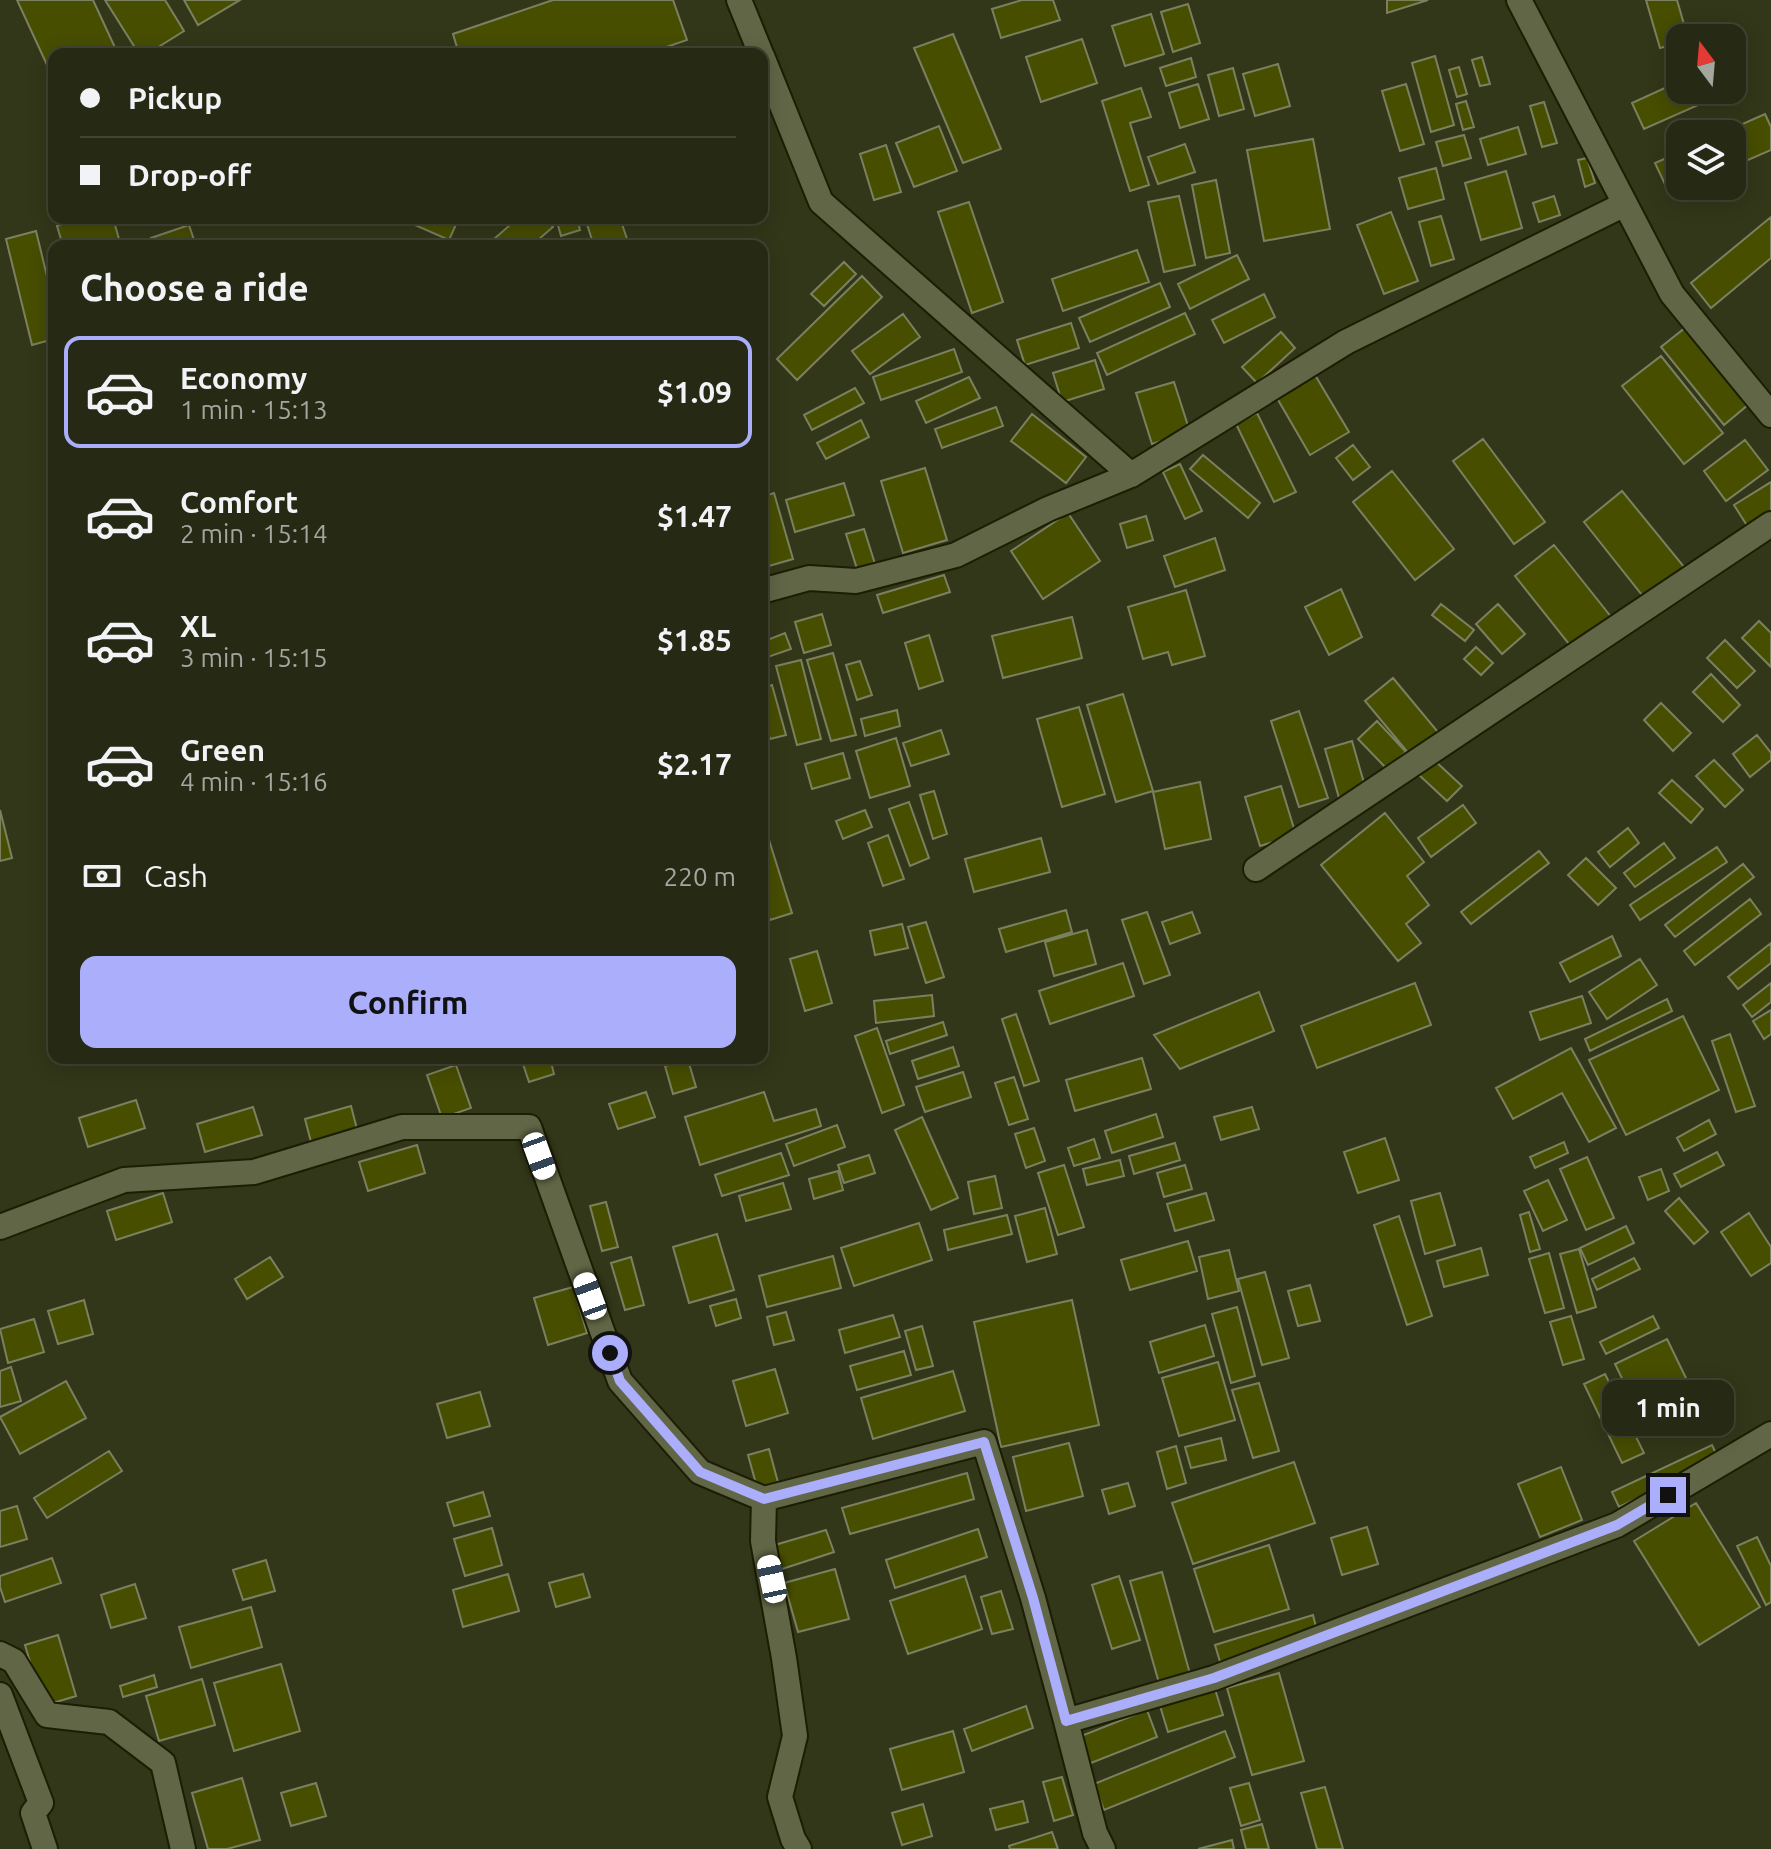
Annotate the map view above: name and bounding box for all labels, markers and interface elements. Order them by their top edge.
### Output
north arrow [1666,24,1746,104]
map controls [1666,24,1746,200]
text: Pickup [128,81,222,115]
button: layers [1666,120,1746,200]
text: Drop-off [128,158,251,192]
text: Choose a ride [80,267,309,308]
icon: car [84,356,156,428]
text: Economy [180,361,307,395]
text: $1.09 [657,375,732,409]
text: 1 min · 15:13 [180,395,328,424]
icon: car [84,480,156,552]
text: Comfort [180,485,298,519]
text: $1.47 [657,499,732,533]
text: 2 min · 15:14 [180,519,328,548]
icon: car [84,604,156,676]
text: XL [180,609,216,643]
text: $1.85 [657,623,732,657]
text: 3 min · 15:15 [180,643,328,672]
icon: car [84,728,156,800]
text: Green [180,733,265,767]
text: $2.17 [657,747,732,781]
text: 4 min · 15:16 [180,767,328,796]
icon: cash [80,854,124,898]
text: Cash [144,859,208,893]
text: 220 m [664,862,736,891]
button: Confirm [80,956,736,1048]
car [520,1129,558,1183]
car [571,1269,609,1323]
route start [592,1335,628,1371]
callout: 1 min [1602,1379,1734,1435]
text: 1 min [1635,1393,1701,1422]
route end [1650,1477,1686,1513]
car [755,1553,789,1605]

